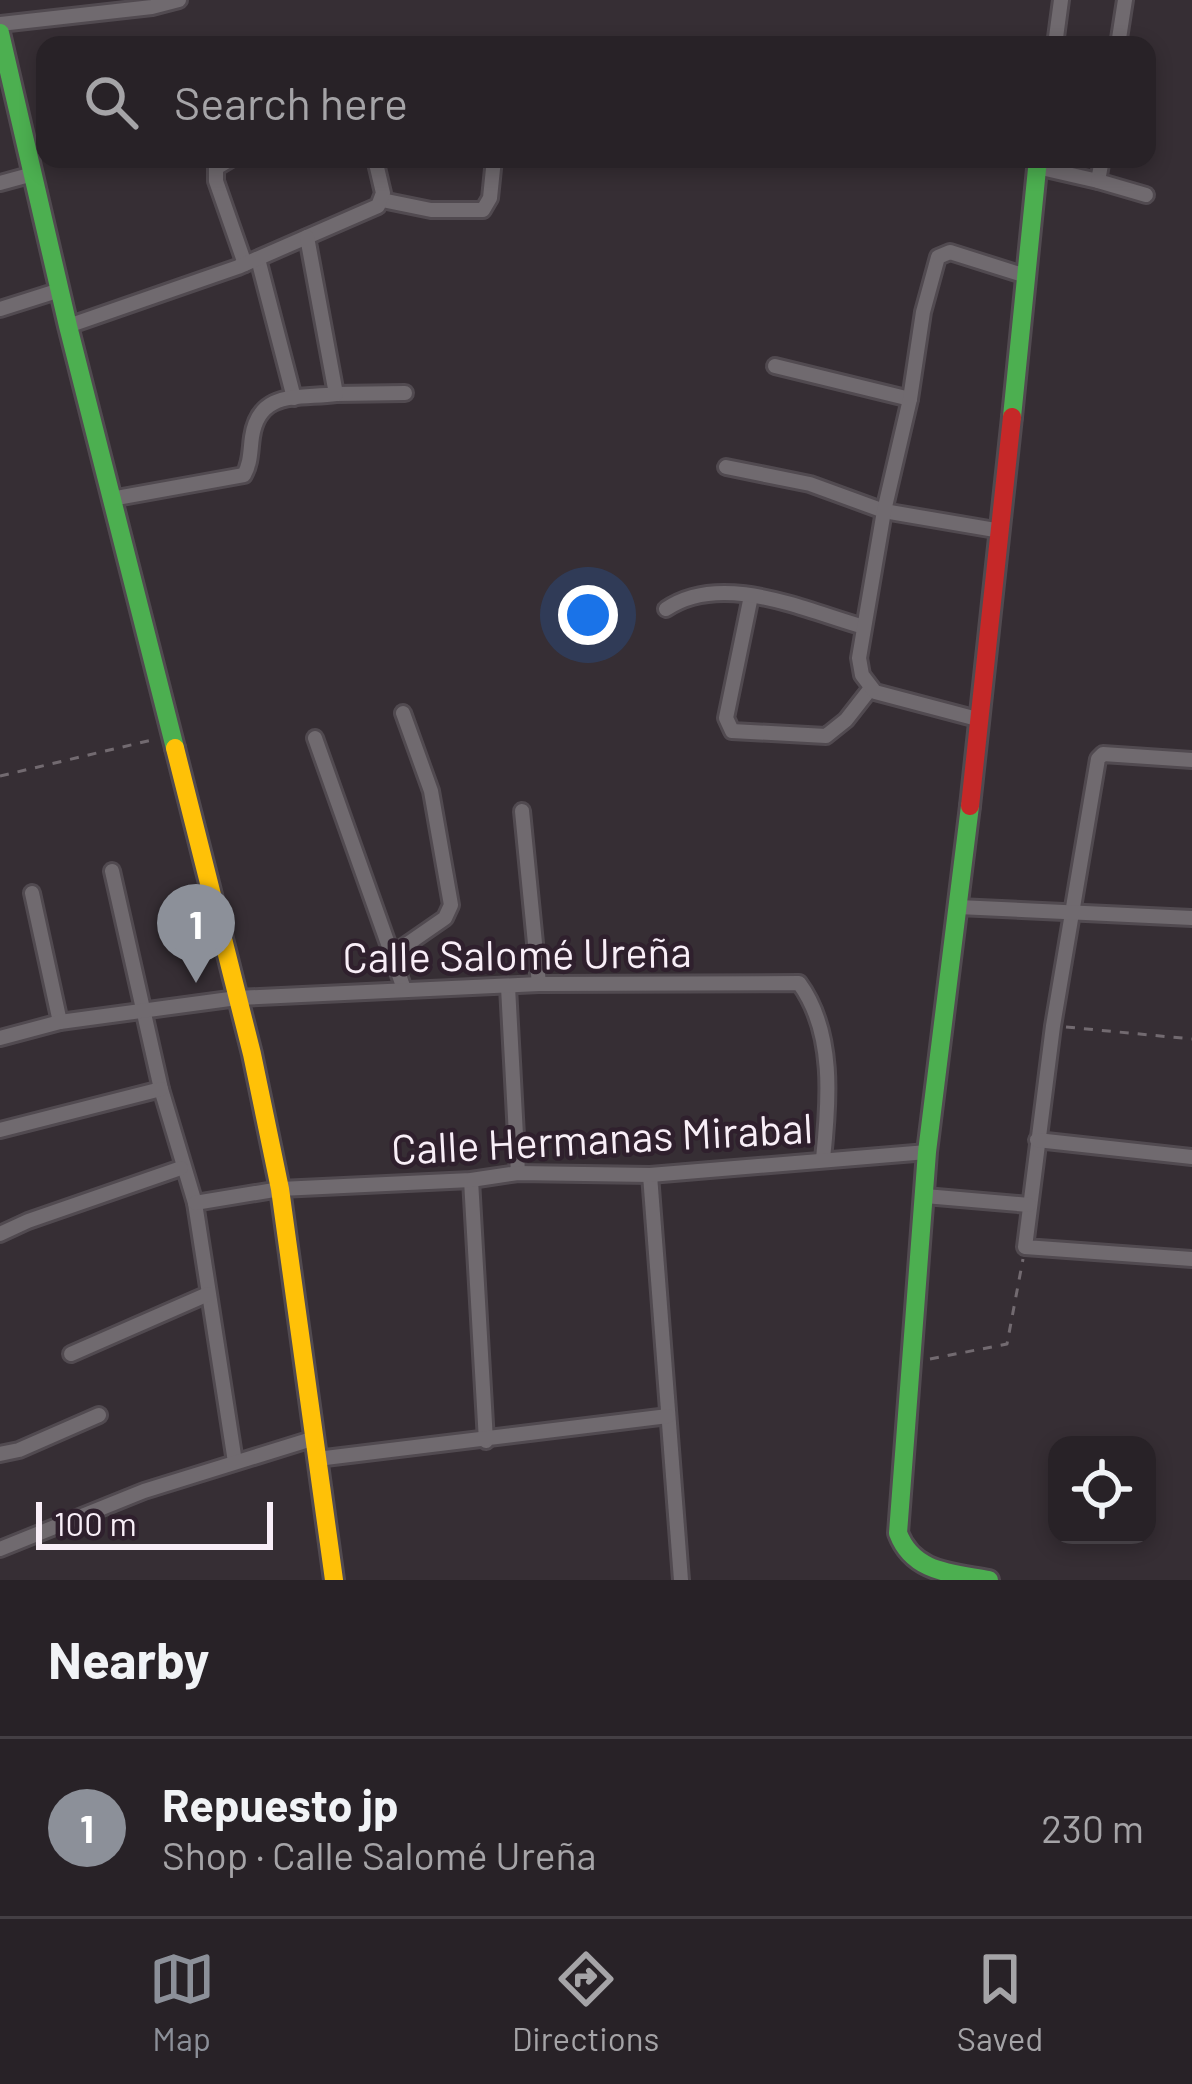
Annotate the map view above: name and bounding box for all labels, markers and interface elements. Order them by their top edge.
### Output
search box [36,36,1156,168]
icon: search [78,69,144,135]
text: Search here [174,75,408,129]
your location [558,585,618,645]
pin: 1 [157,884,235,983]
street label: Calle Salomé Ureña [342,925,692,981]
street label: Calle Hermanas Mirabal [390,1101,814,1173]
map controls [1048,1436,1156,1544]
button: locate [1048,1436,1156,1544]
scale bar [36,1496,273,1549]
text: 100 m [54,1503,137,1543]
text: Nearby [48,1628,209,1689]
text: Repuesto jp [162,1777,399,1831]
text: 1 [80,1804,94,1851]
text: 230 m [1041,1804,1144,1851]
text: Shop · Calle Salomé Ureña [162,1831,596,1878]
tab: Map [149,1946,215,2058]
tab: Directions [512,1946,659,2058]
tab: Saved [957,1946,1043,2058]

